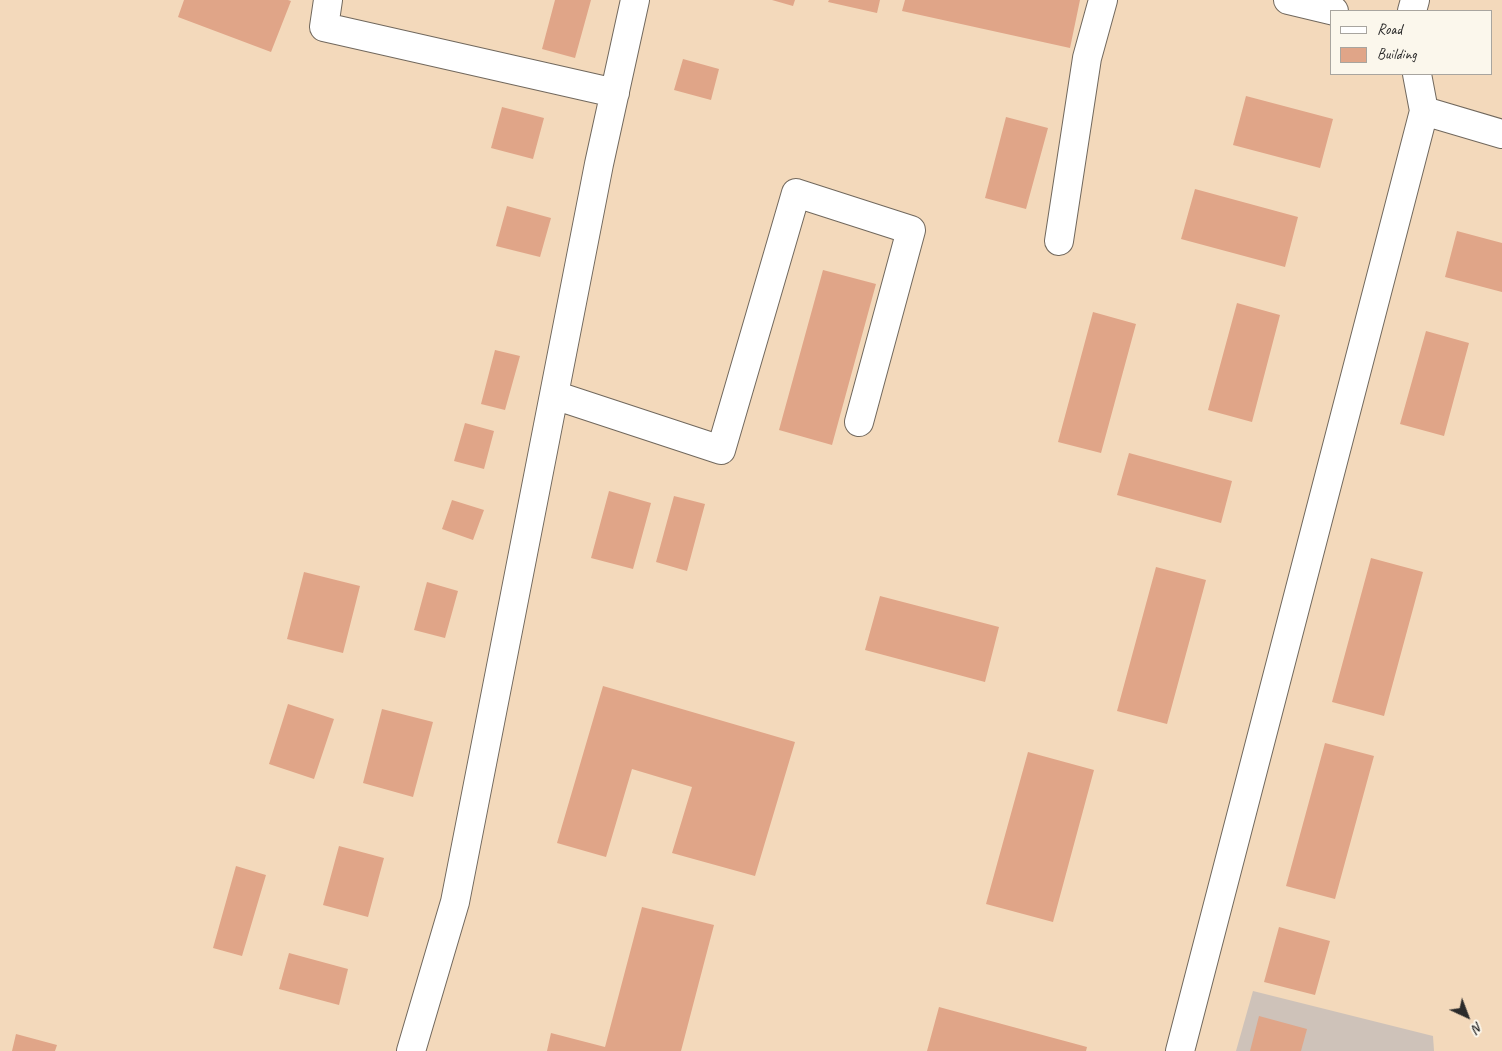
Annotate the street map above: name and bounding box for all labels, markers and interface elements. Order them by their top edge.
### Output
legend [1330,10,1492,75]
text: Road [1377,20,1402,39]
text: Building [1377,45,1416,64]
north arrow [1442,991,1492,1041]
text: N [1469,1018,1487,1037]

